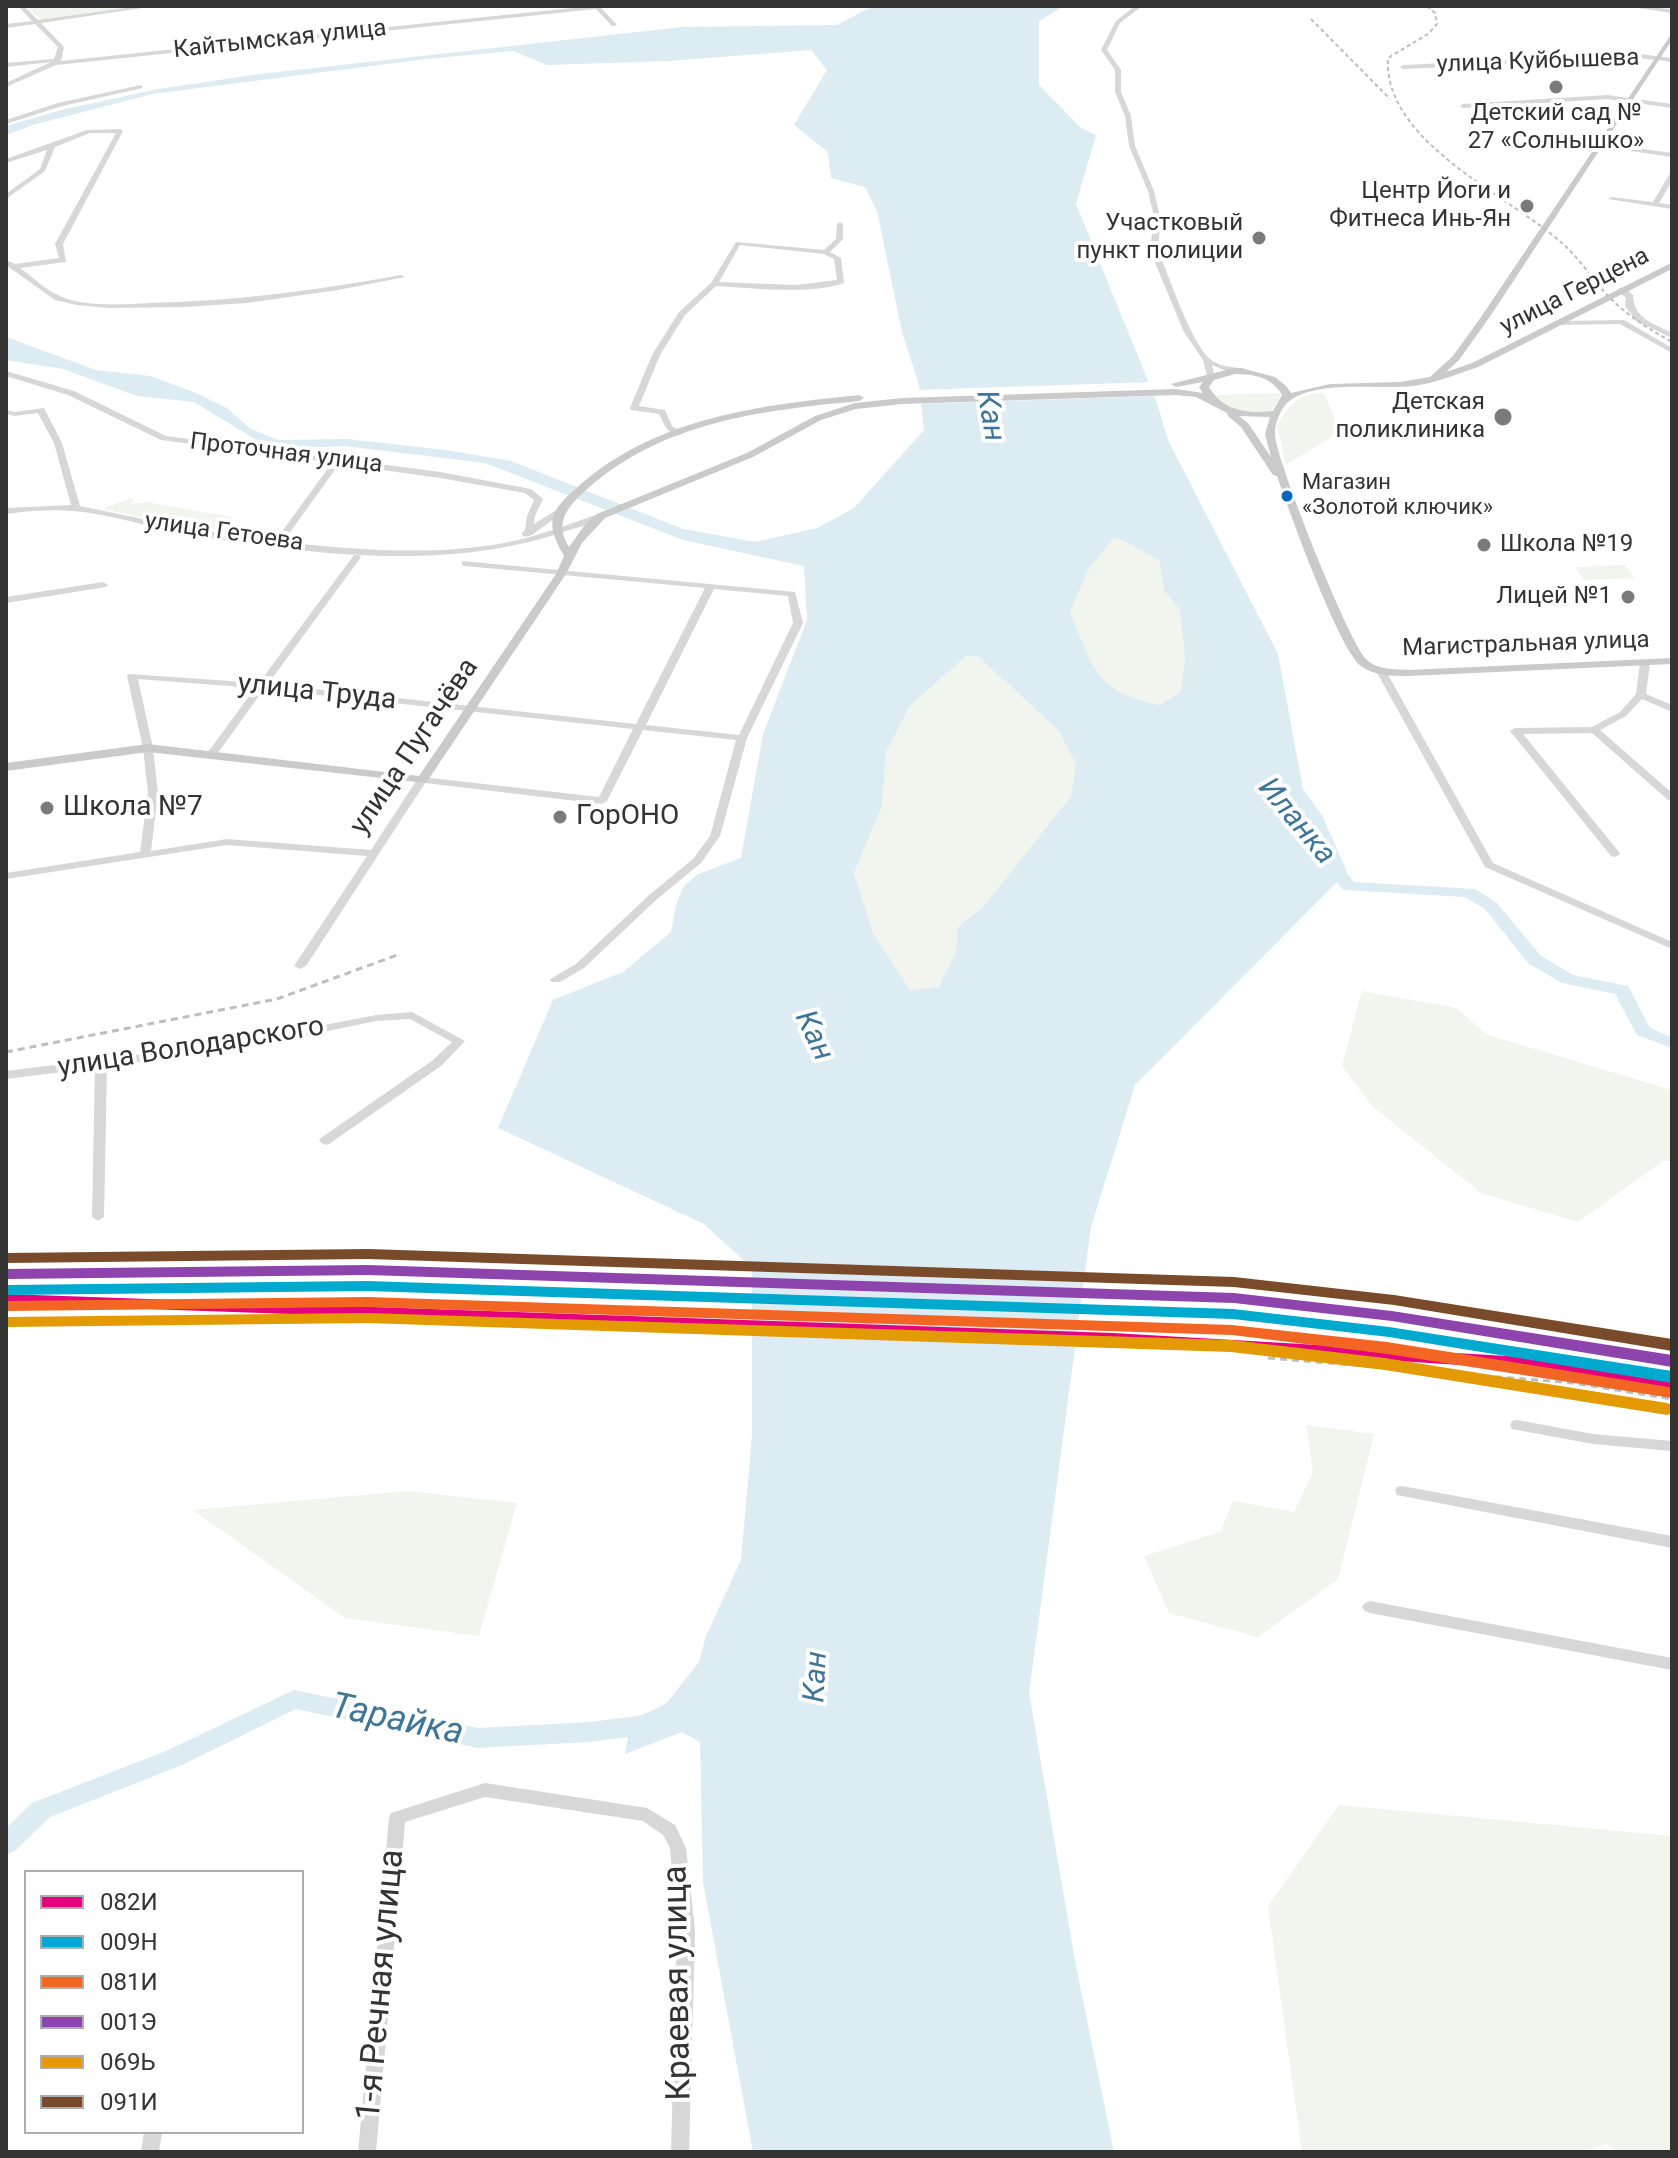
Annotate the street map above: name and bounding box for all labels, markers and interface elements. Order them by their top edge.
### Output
street label: Кайтымская улица [172,14,388,66]
street label: улица Куйбышева [1436,44,1640,80]
marker: Детский сад № 27 «Солнышко» [1547,78,1565,96]
place label: Детский сад № 27 «Солнышко» [1468,100,1644,156]
place label: Центр Йоги и Фитнеса Инь-Ян [1329,178,1511,234]
marker: Центр Йоги и Фитнеса Инь-Ян [1518,197,1536,215]
place label: Участковый пункт полиции [1076,210,1243,266]
marker: Участковый пункт полиции [1250,229,1268,247]
street label: улица Герцена [1496,242,1654,342]
water label: Кан [967,388,1011,444]
place label: Детская поликлиника [1336,389,1485,445]
marker: Детская поликлиника [1492,406,1514,428]
street label: Проточная улица [188,428,384,480]
place label: Магазин «Золотой ключик» [1302,470,1493,522]
marker: Магазин «Золотой ключик» [1279,488,1295,504]
street label: улица Гетоева [143,508,305,558]
place label: Школа №19 [1500,531,1633,559]
marker: Школа №19 [1475,536,1493,554]
place label: Лицей №1 [1496,583,1612,611]
marker: Лицей №1 [1619,588,1637,606]
street label: Магистральная улица [1402,626,1650,664]
street label: улица Пугачёва [344,652,486,842]
street label: улица Труда [236,668,398,718]
water label: Иланка [1249,771,1343,873]
place label: Школа №7 [63,791,203,825]
marker: Школа №7 [38,799,56,817]
place label: ГорОНО [576,800,679,834]
marker: ГорОНО [551,808,569,826]
water label: Кан [786,1005,840,1067]
street label: улица Володарского [56,1010,326,1086]
water label: Кан [798,1650,836,1704]
water label: Тарайка [327,1686,467,1756]
street label: 1-я Речная улица [350,1848,414,2122]
street label: Краевая улица [657,1865,701,2101]
legend [24,1870,304,2134]
text: 082И [100,1888,158,1916]
text: 009Н [100,1928,158,1956]
text: 081И [100,1968,158,1996]
text: 001Э [100,2008,157,2036]
text: 069Ь [100,2048,156,2076]
text: 091И [100,2088,158,2116]

